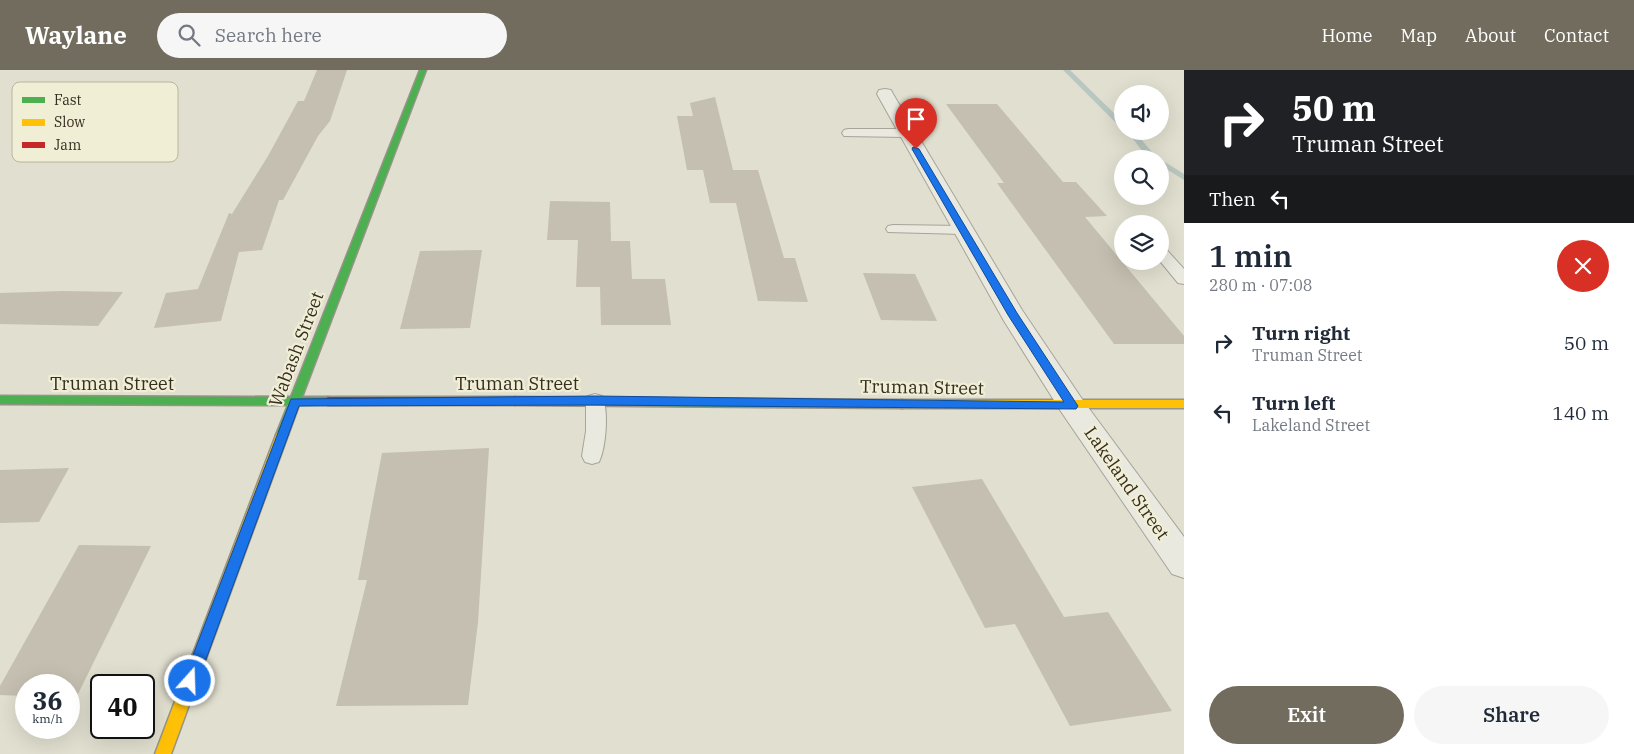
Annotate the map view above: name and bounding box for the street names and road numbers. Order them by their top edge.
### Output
street label: Wabash Street [263,288,329,410]
street label: Truman Street [50,372,174,395]
street label: Truman Street [455,372,579,395]
street label: Truman Street [860,374,984,400]
street label: Lakeland Street [1079,422,1175,544]

